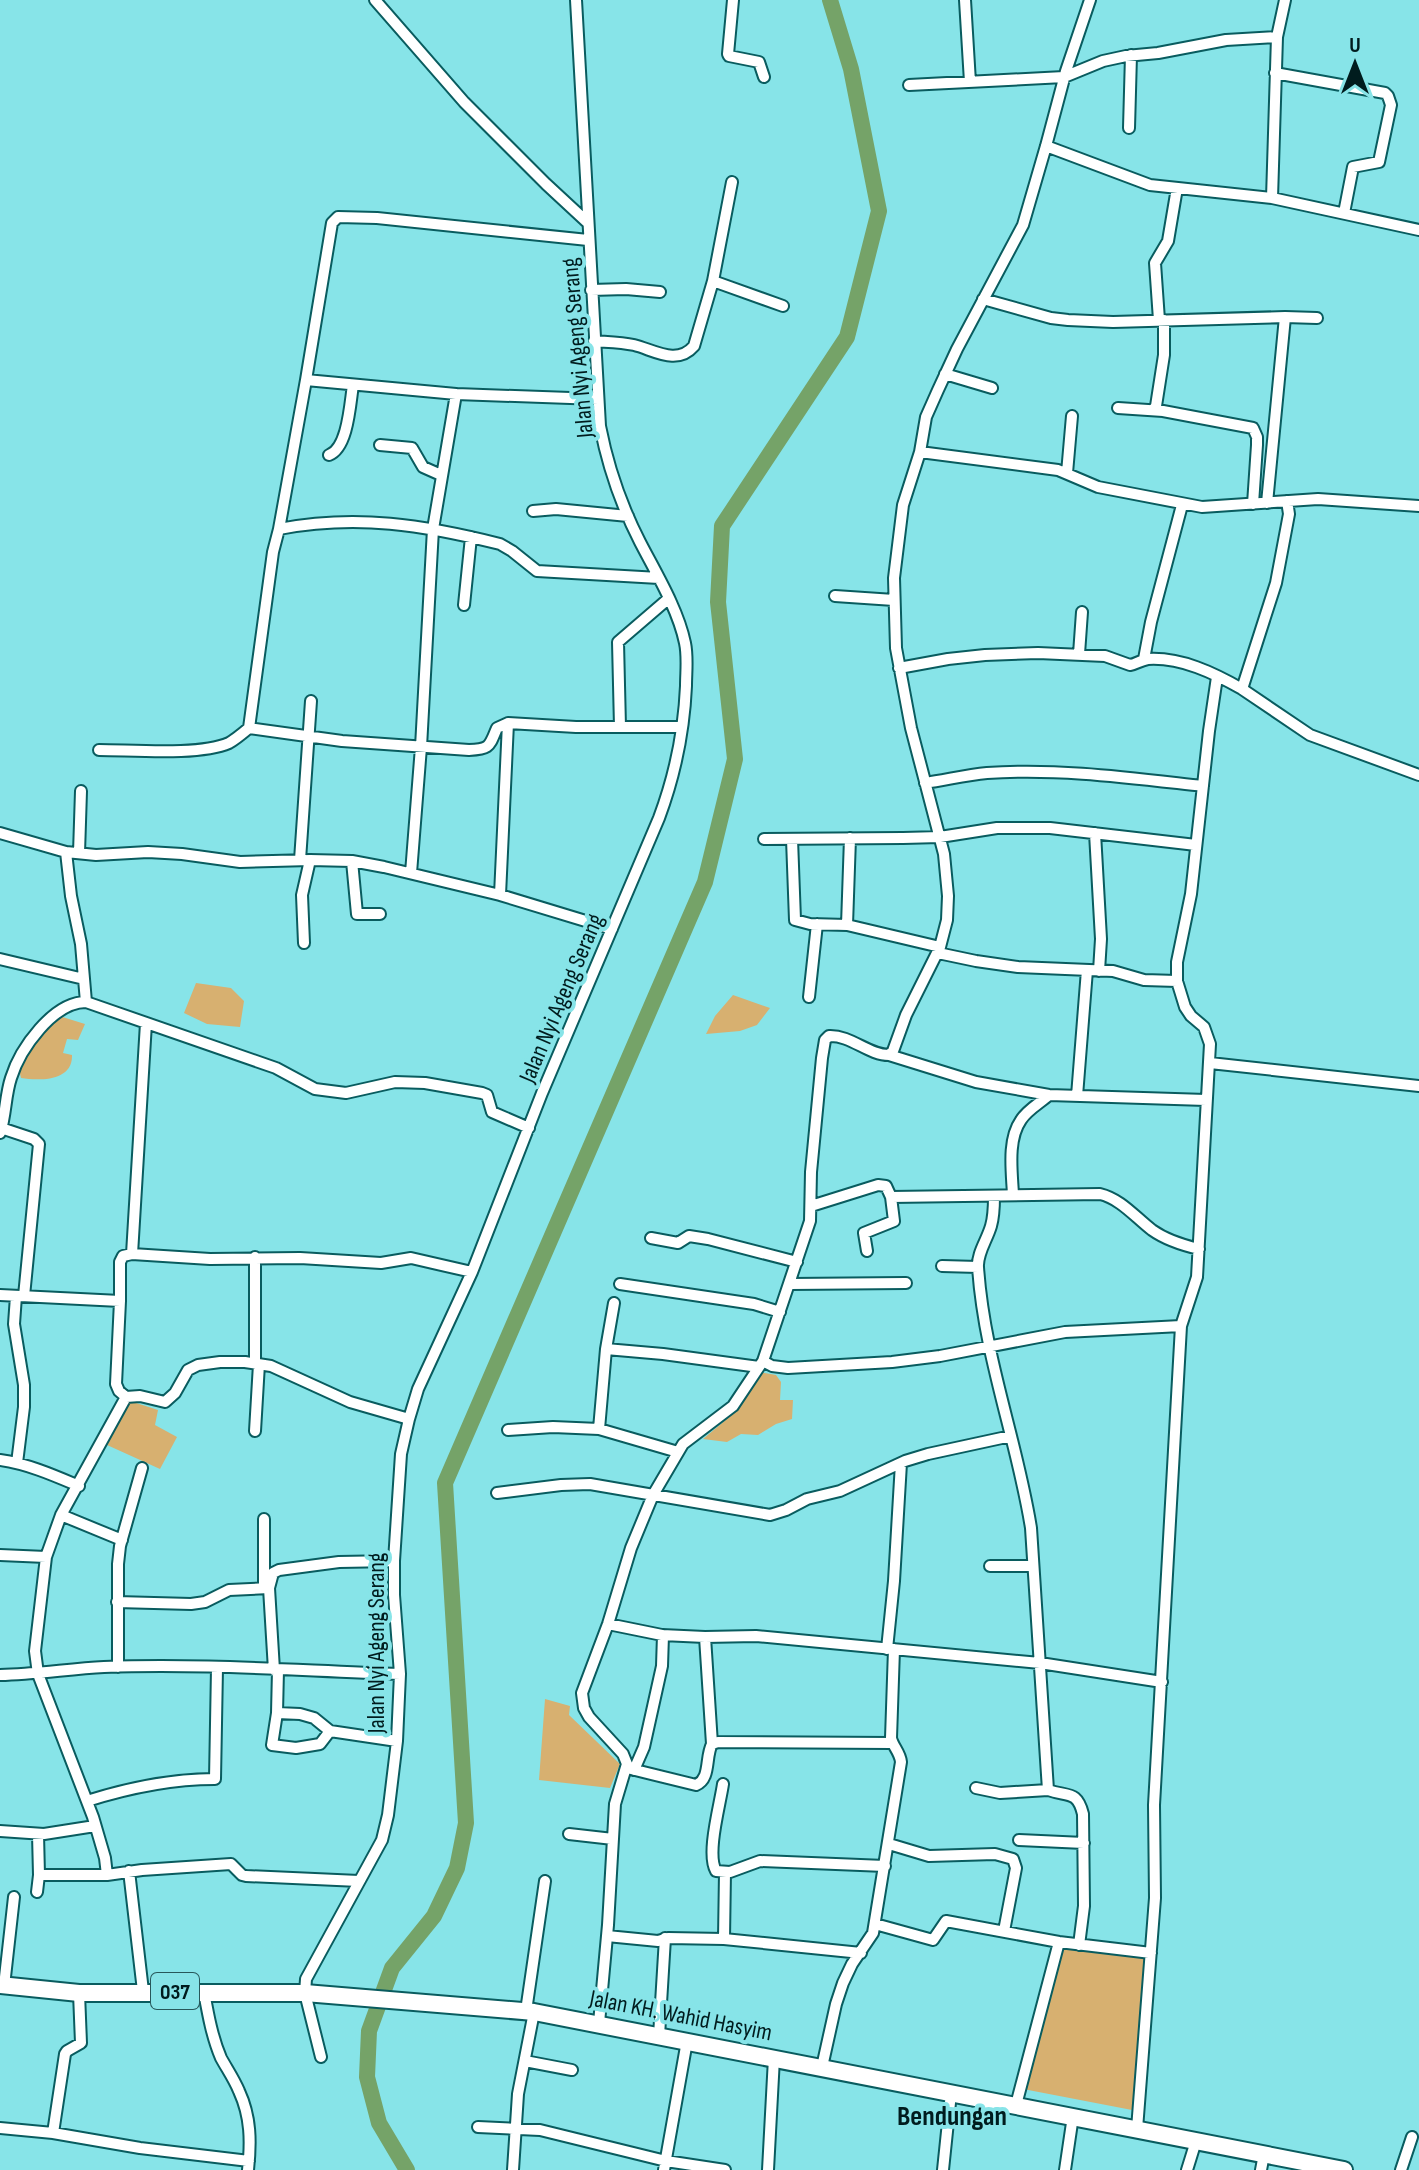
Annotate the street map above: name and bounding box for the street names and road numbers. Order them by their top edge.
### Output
street label: Jalan Nyi Ageng Serang [555,257,600,440]
street label: Jalan Nyi Ageng Serang [512,909,610,1088]
street label: Jalan Nyi Ageng Serang [362,1553,391,1734]
road number: 037 [151,1973,199,2009]
street label: Jalan KH. Wahid Hasyim [586,1983,775,2047]

